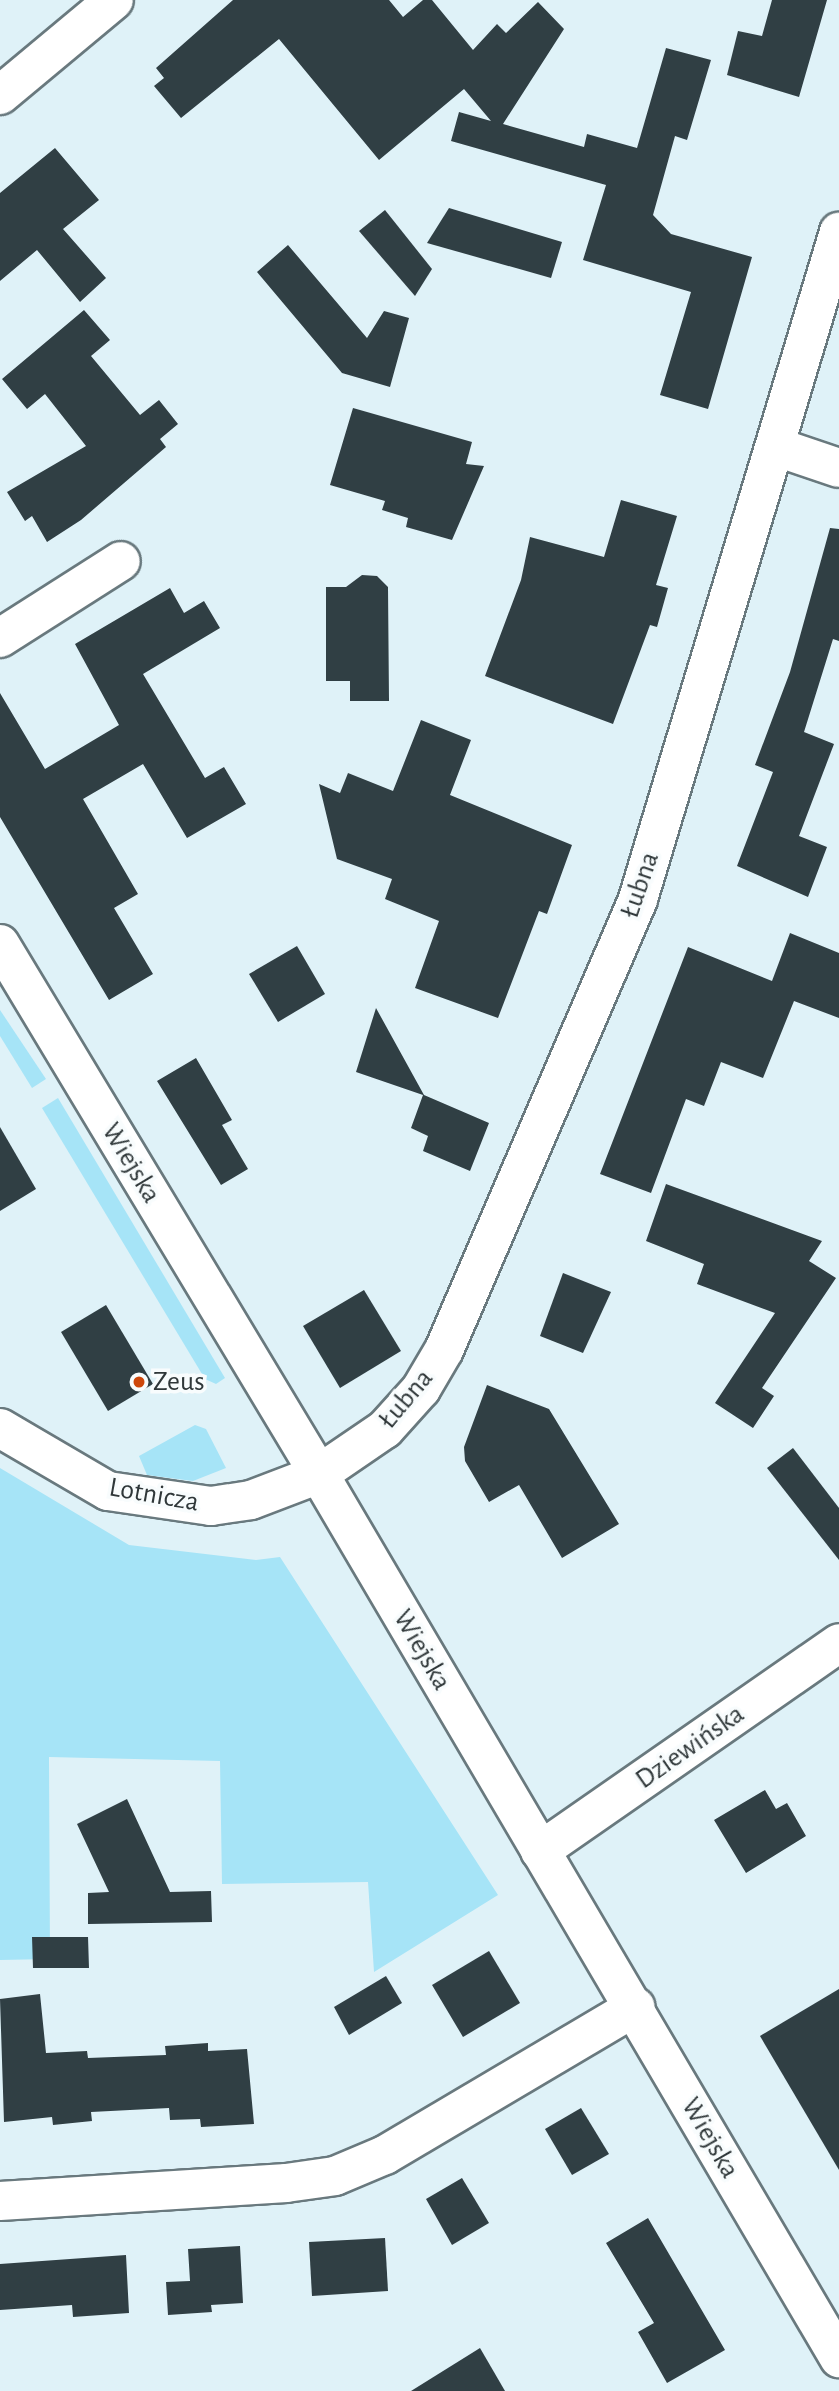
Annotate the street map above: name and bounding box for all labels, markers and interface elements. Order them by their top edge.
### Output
street label: Łubna [613,847,667,923]
street label: Wiejska [94,1117,168,1209]
street label: Łubna [371,1362,441,1436]
place label: Zeus [153,1365,205,1399]
marker: Zeus [131,1374,147,1390]
street label: Lotnicza [107,1471,201,1519]
street label: Wiejska [386,1604,458,1696]
street label: Dziewińska [629,1697,751,1797]
street label: Wiejska [674,2092,746,2184]

